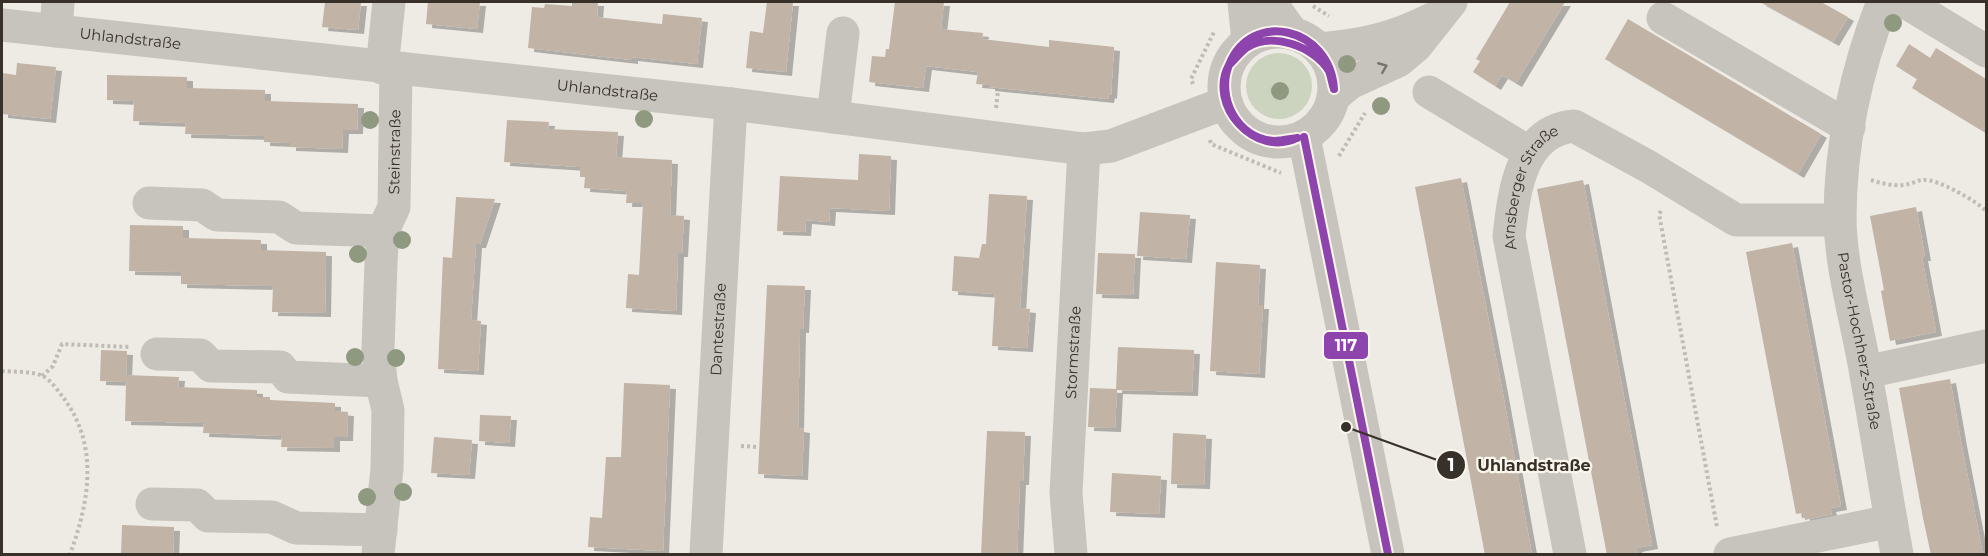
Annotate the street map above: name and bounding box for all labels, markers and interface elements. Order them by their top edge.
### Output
street label: Uhlandstraße [79,23,182,53]
one-way arrow [1377,62,1388,74]
street label: Uhlandstraße [556,75,659,105]
street label: Steinstraße [384,109,404,195]
street label: Arnsberger Straße [1499,121,1561,252]
street label: Pastor-Hochherz-Straße [1834,251,1885,431]
street label: Dantestraße [706,282,730,376]
street label: Stormstraße [1061,305,1085,399]
line badge: 117 [1323,331,1369,360]
text: 117 [1335,336,1357,355]
callout: Uhlandstraße [1436,448,1603,482]
text: 1 [1447,454,1455,476]
text: Uhlandstraße [1477,456,1591,475]

